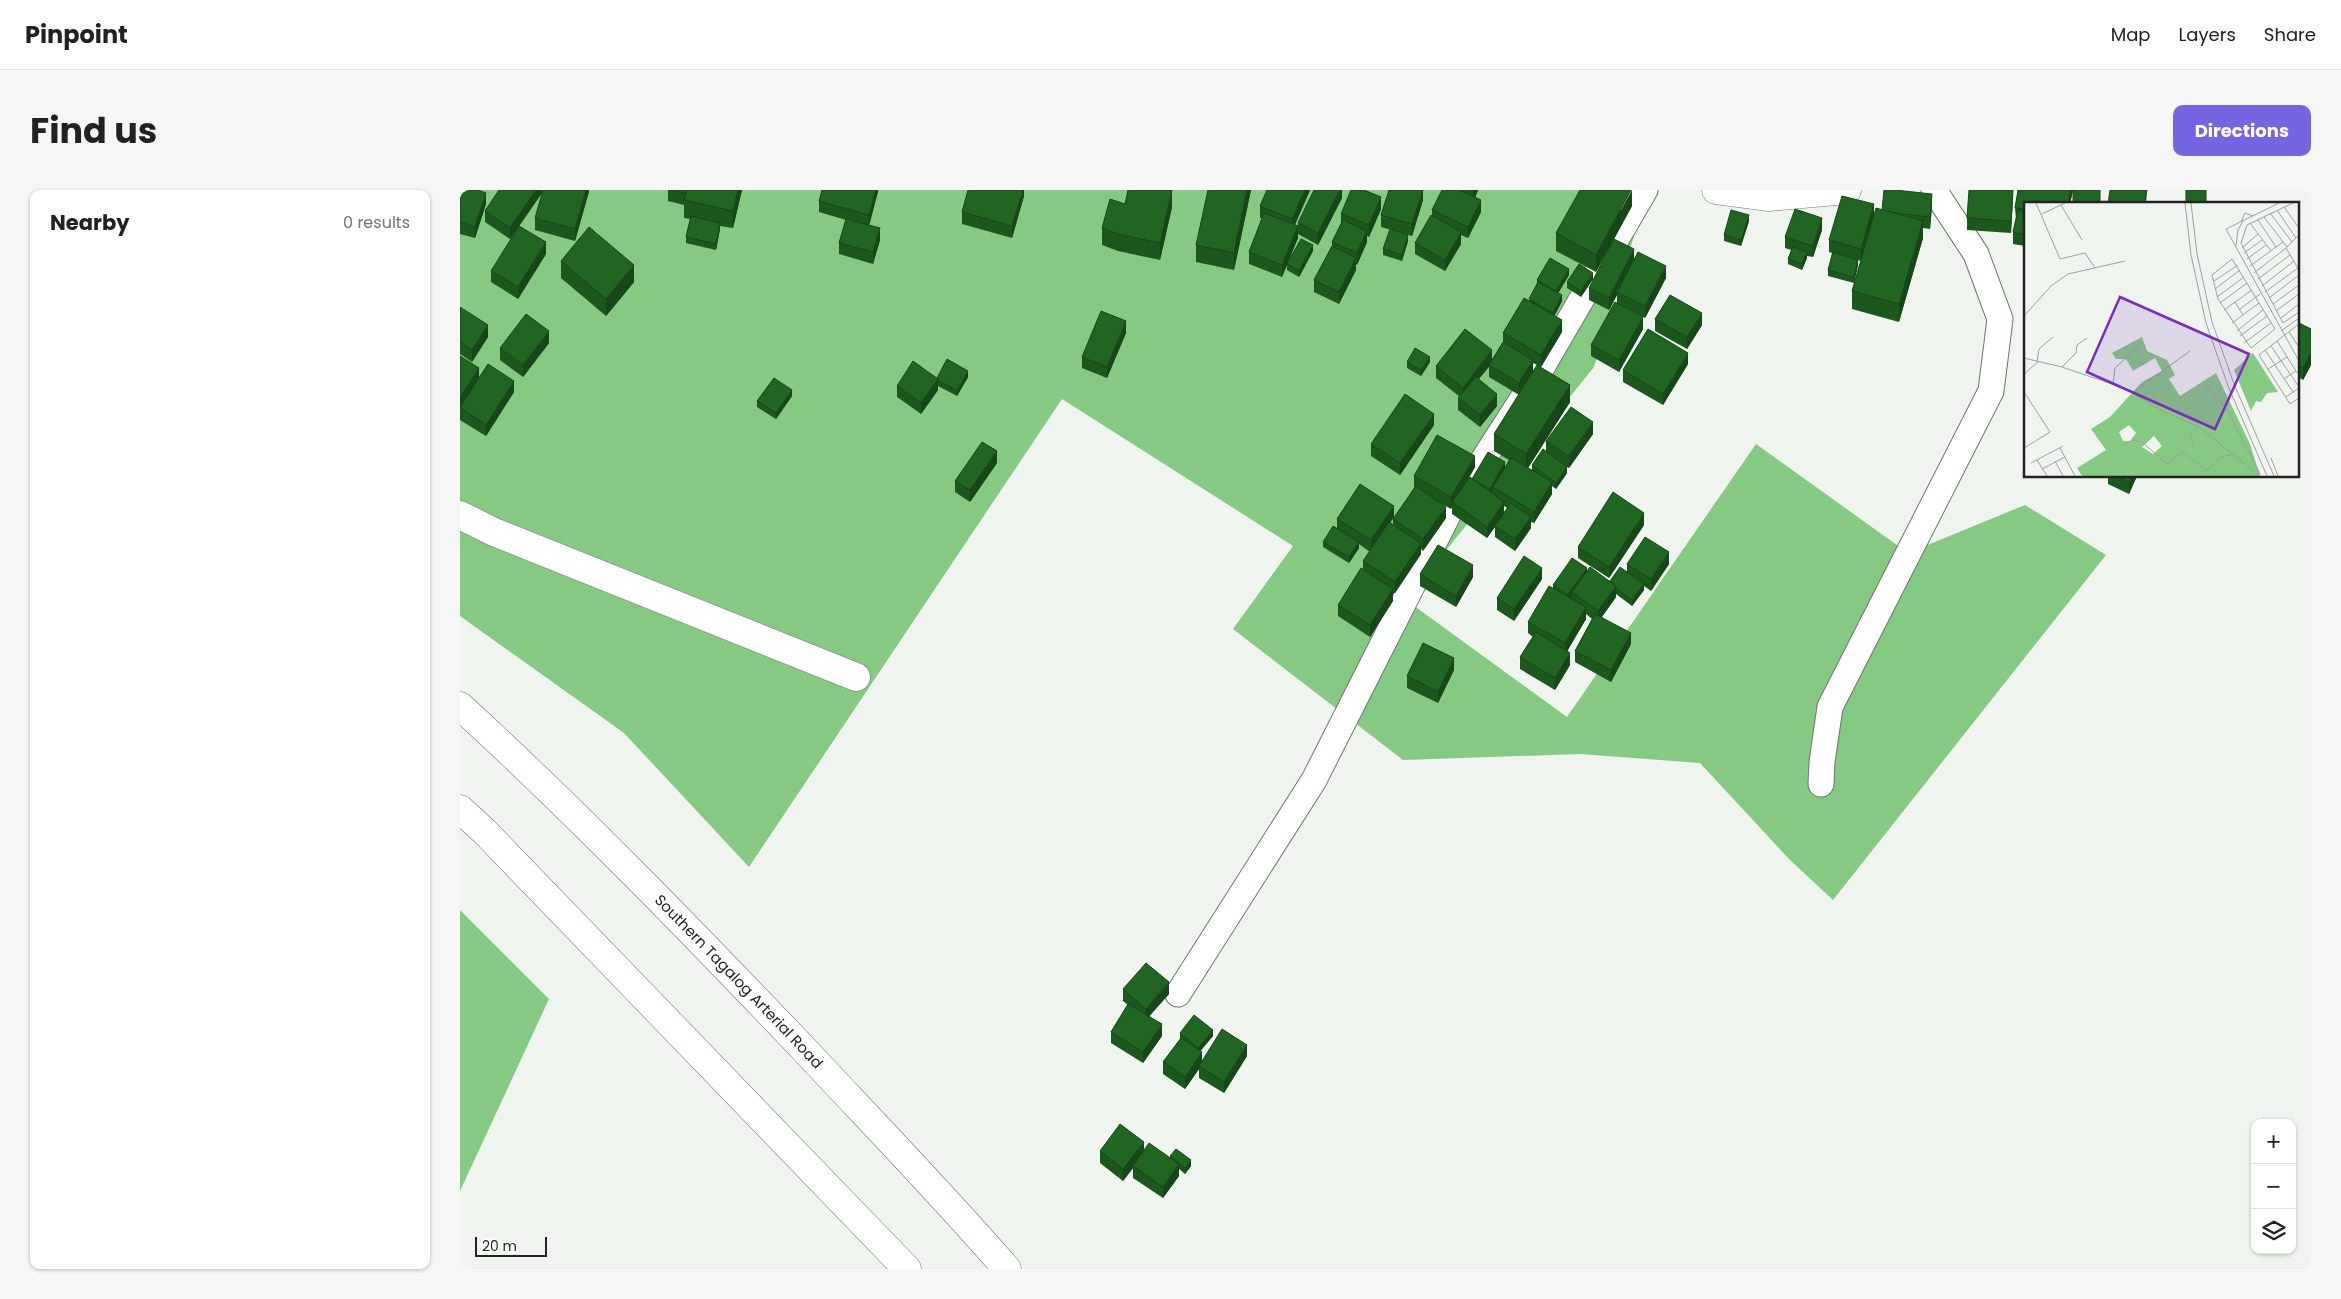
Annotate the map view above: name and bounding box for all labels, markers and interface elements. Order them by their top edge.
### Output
text: Pinpoint [25,18,128,51]
text: Map [2111,22,2151,47]
text: Layers [2179,22,2236,47]
text: Share [2264,22,2316,47]
button: Directions [2173,105,2311,156]
text: Find us [30,106,157,155]
inset map [2024,202,2298,478]
text: Nearby [50,208,130,237]
text: 0 results [343,211,410,234]
street label: Southern Tagalog Arterial Road [650,890,828,1073]
map controls [2251,1119,2296,1254]
button: + [2251,1119,2296,1164]
button: − [2251,1164,2296,1209]
button: layers [2251,1209,2296,1254]
scale bar [475,1234,548,1257]
text: 20 m [482,1236,517,1256]

